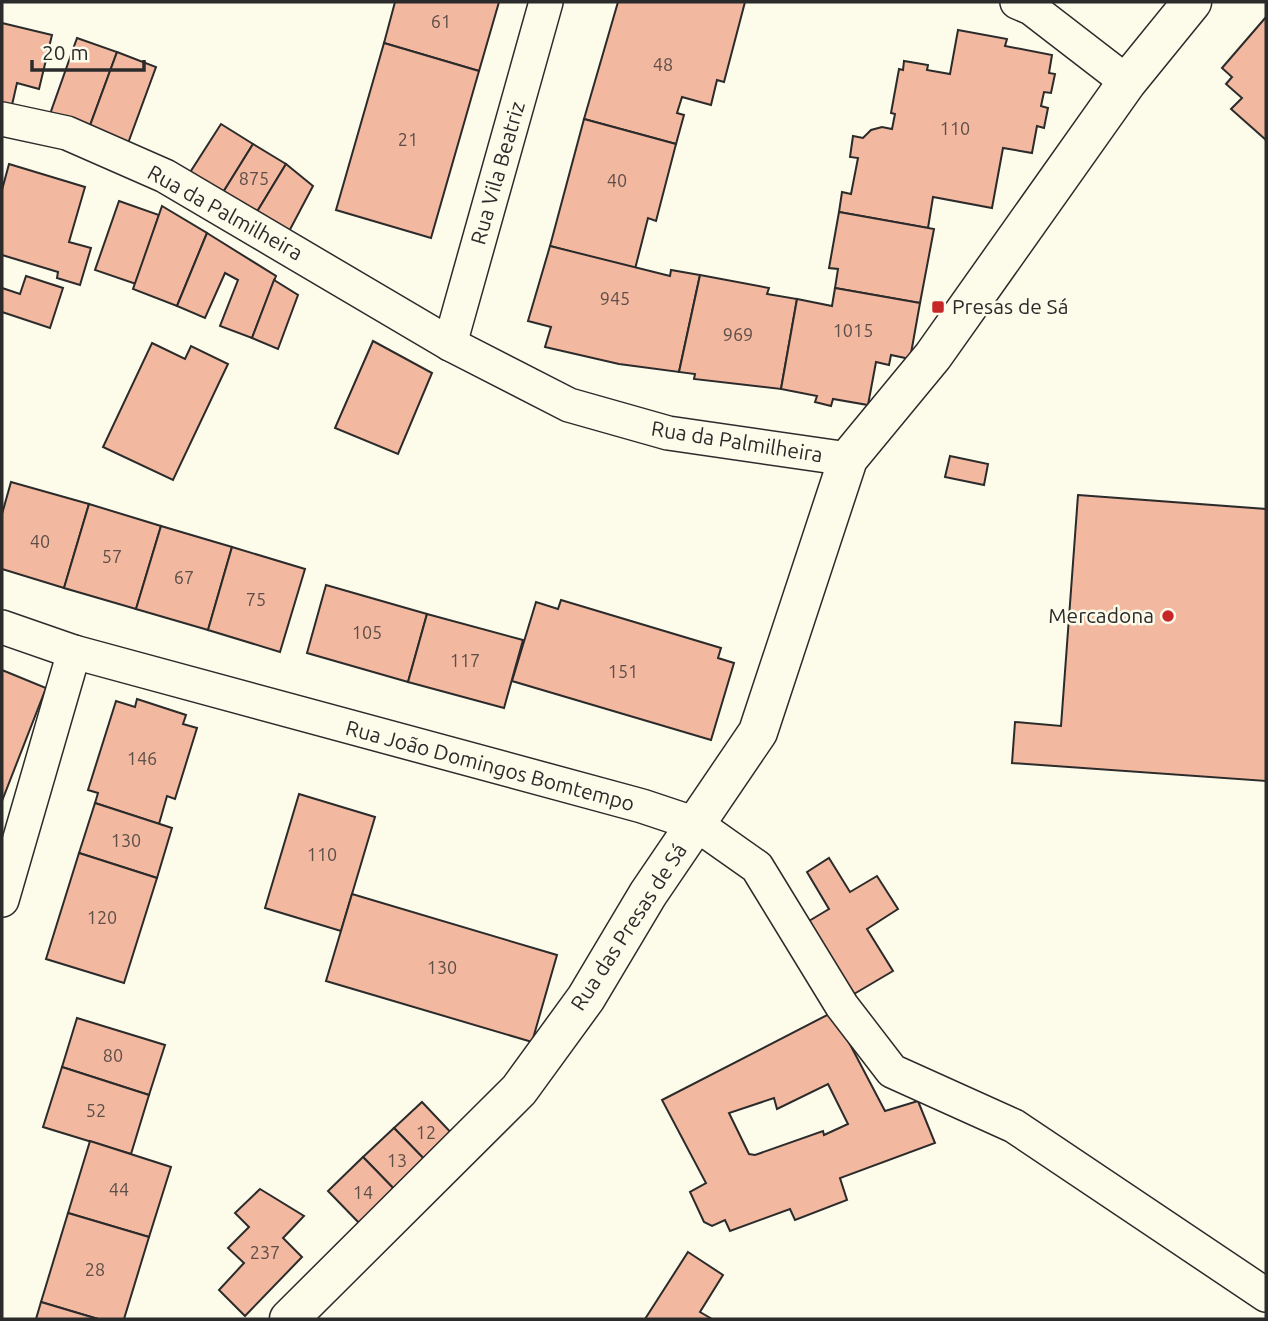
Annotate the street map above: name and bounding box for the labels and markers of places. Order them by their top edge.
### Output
place label: Presas de Sá [952,294,1068,318]
marker: Presas de Sá [930,299,946,315]
place label: Mercadona [1048,603,1154,627]
marker: Mercadona [1160,608,1176,624]

